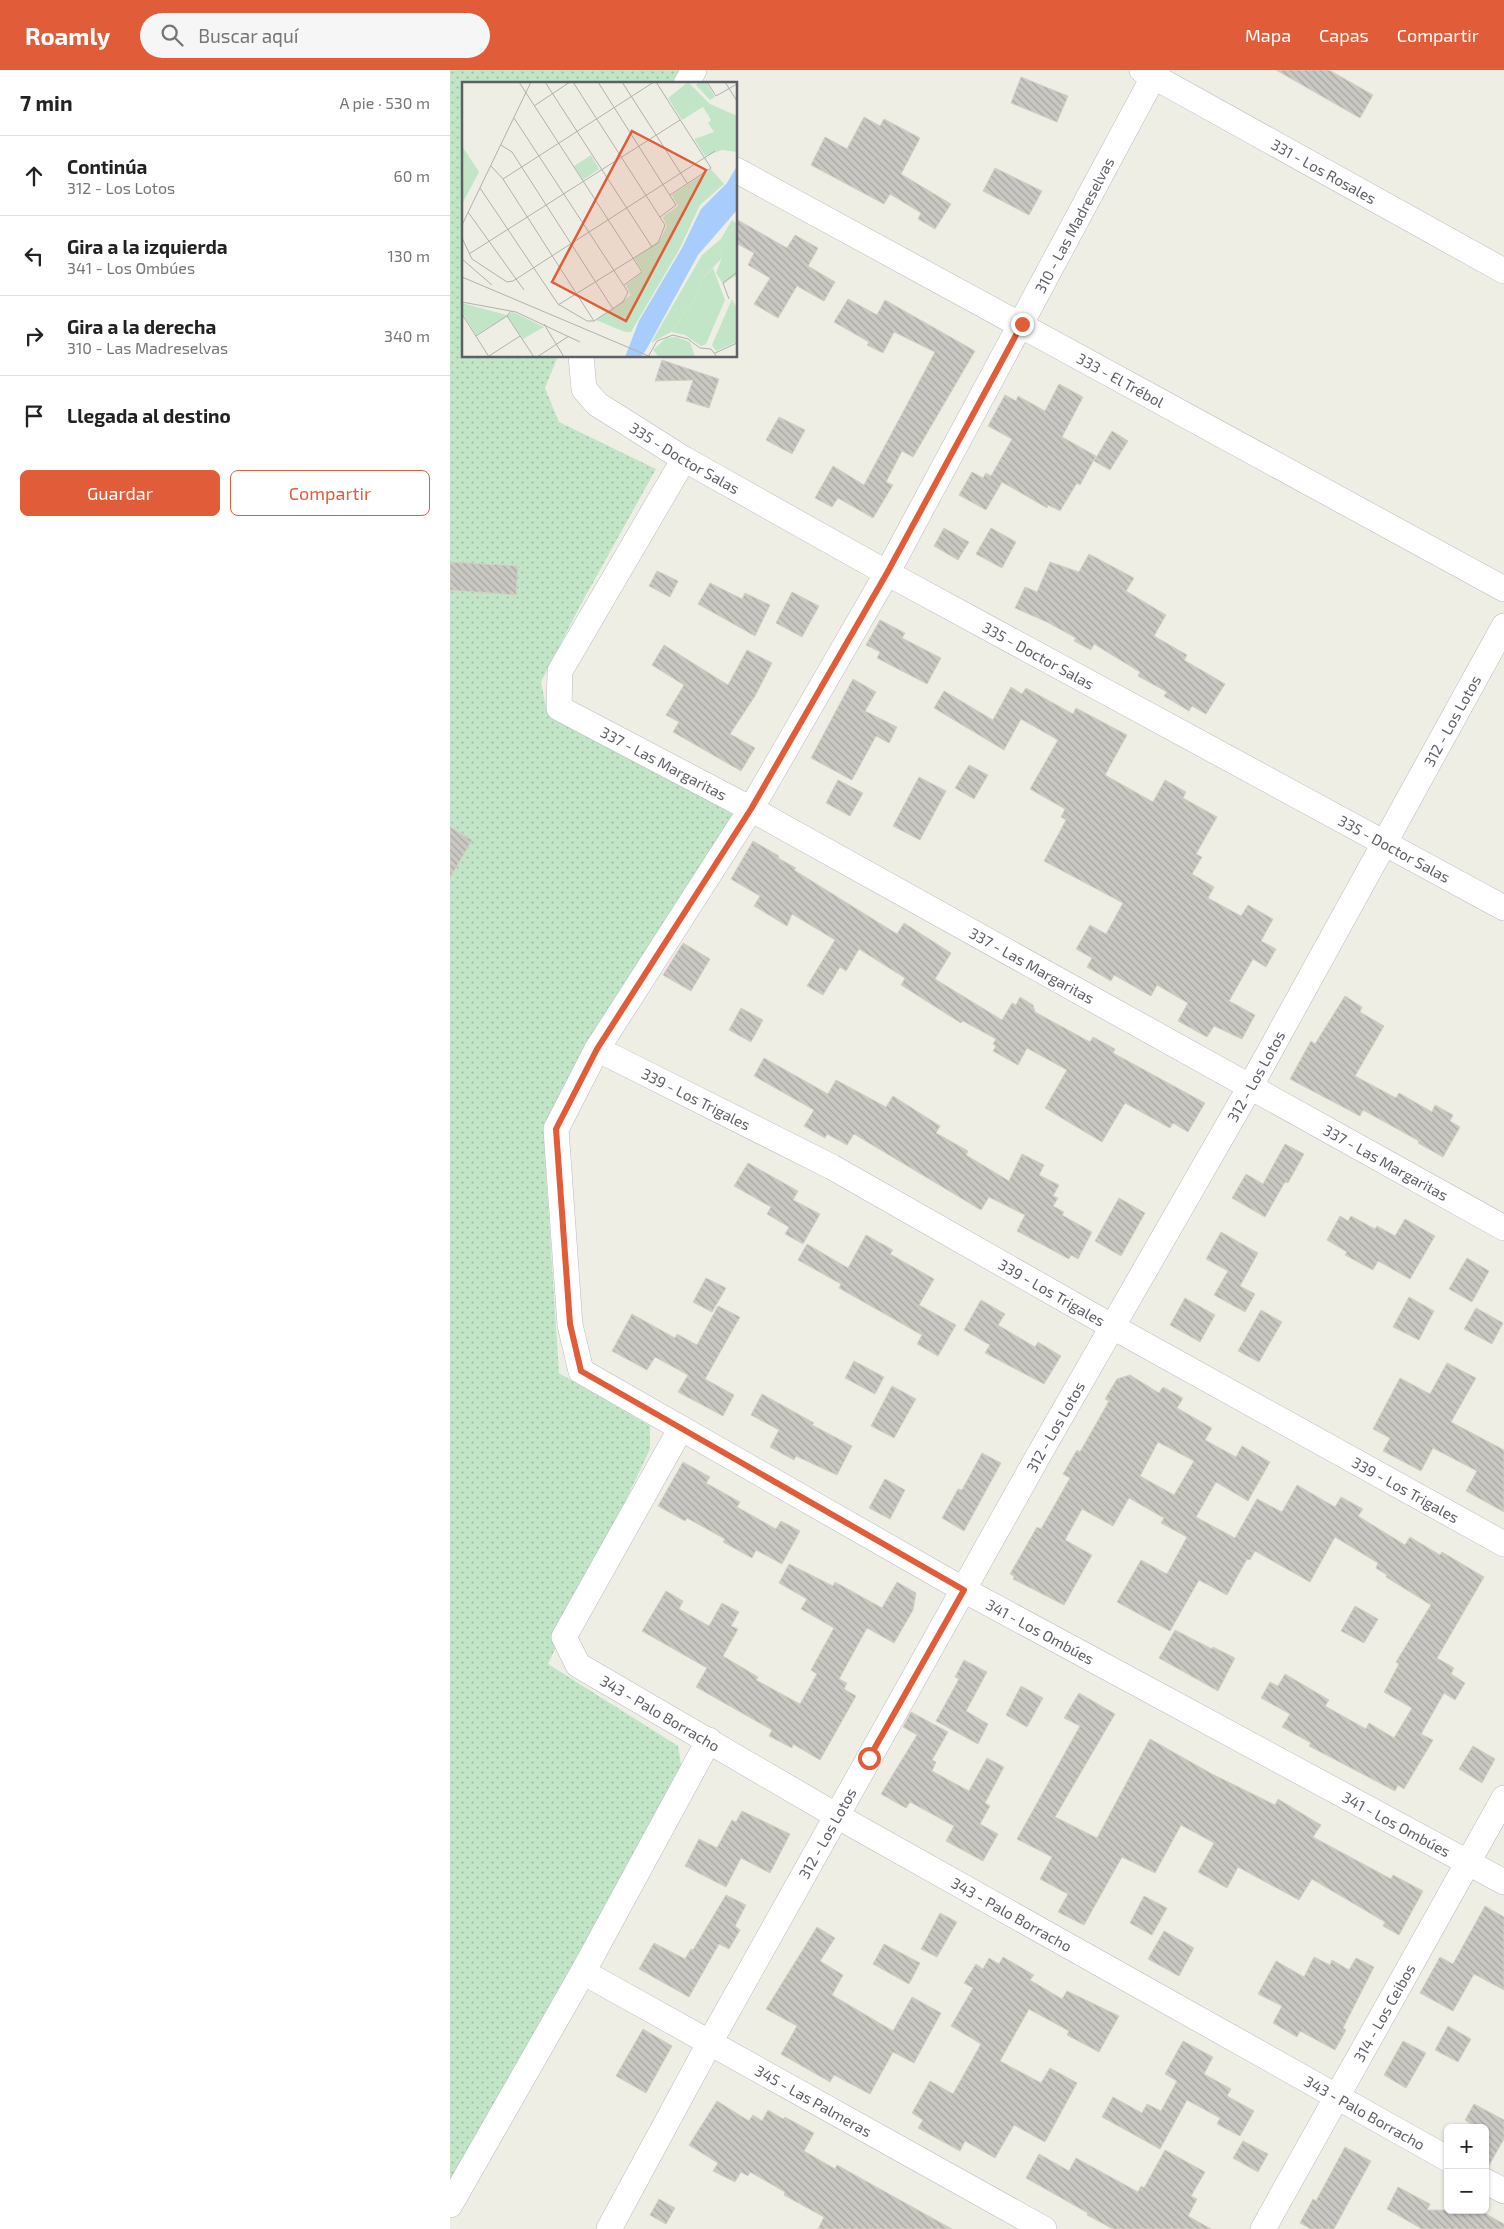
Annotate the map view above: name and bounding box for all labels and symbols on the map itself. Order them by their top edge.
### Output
inset map [462,82,738,358]
street label: 331 - Los Rosales [1268,135,1379,207]
street label: 310 - Las Madreselvas [1031,154,1117,296]
route end [1011,313,1034,336]
street label: 333 - El Trébol [1074,349,1168,411]
street label: 335 - Doctor Salas [627,418,743,497]
street label: 335 - Doctor Salas [979,618,1097,693]
street label: 312 - Los Lotos [1420,672,1484,769]
street label: 337 - Las Margaritas [598,723,730,804]
street label: 335 - Doctor Salas [1335,811,1453,886]
street label: 337 - Las Margaritas [966,923,1097,1007]
street label: 312 - Los Lotos [1223,1027,1288,1125]
street label: 339 - Los Trigales [639,1064,754,1134]
street label: 337 - Las Margaritas [1320,1120,1451,1204]
street label: 339 - Los Trigales [996,1255,1108,1330]
street label: 312 - Los Lotos [1022,1378,1088,1475]
street label: 339 - Los Trigales [1349,1453,1462,1526]
street label: 341 - Los Ombúes [983,1595,1097,1668]
street label: 343 - Palo Borracho [597,1671,723,1755]
route start [858,1747,881,1770]
street label: 312 - Los Lotos [794,1784,860,1882]
street label: 341 - Los Ombúes [1339,1787,1454,1860]
street label: 343 - Palo Borracho [948,1873,1075,1955]
street label: 314 - Los Ceibos [1350,1960,1419,2065]
street label: 345 - Las Palmeras [752,2061,875,2140]
street label: 343 - Palo Borracho [1301,2071,1428,2153]

